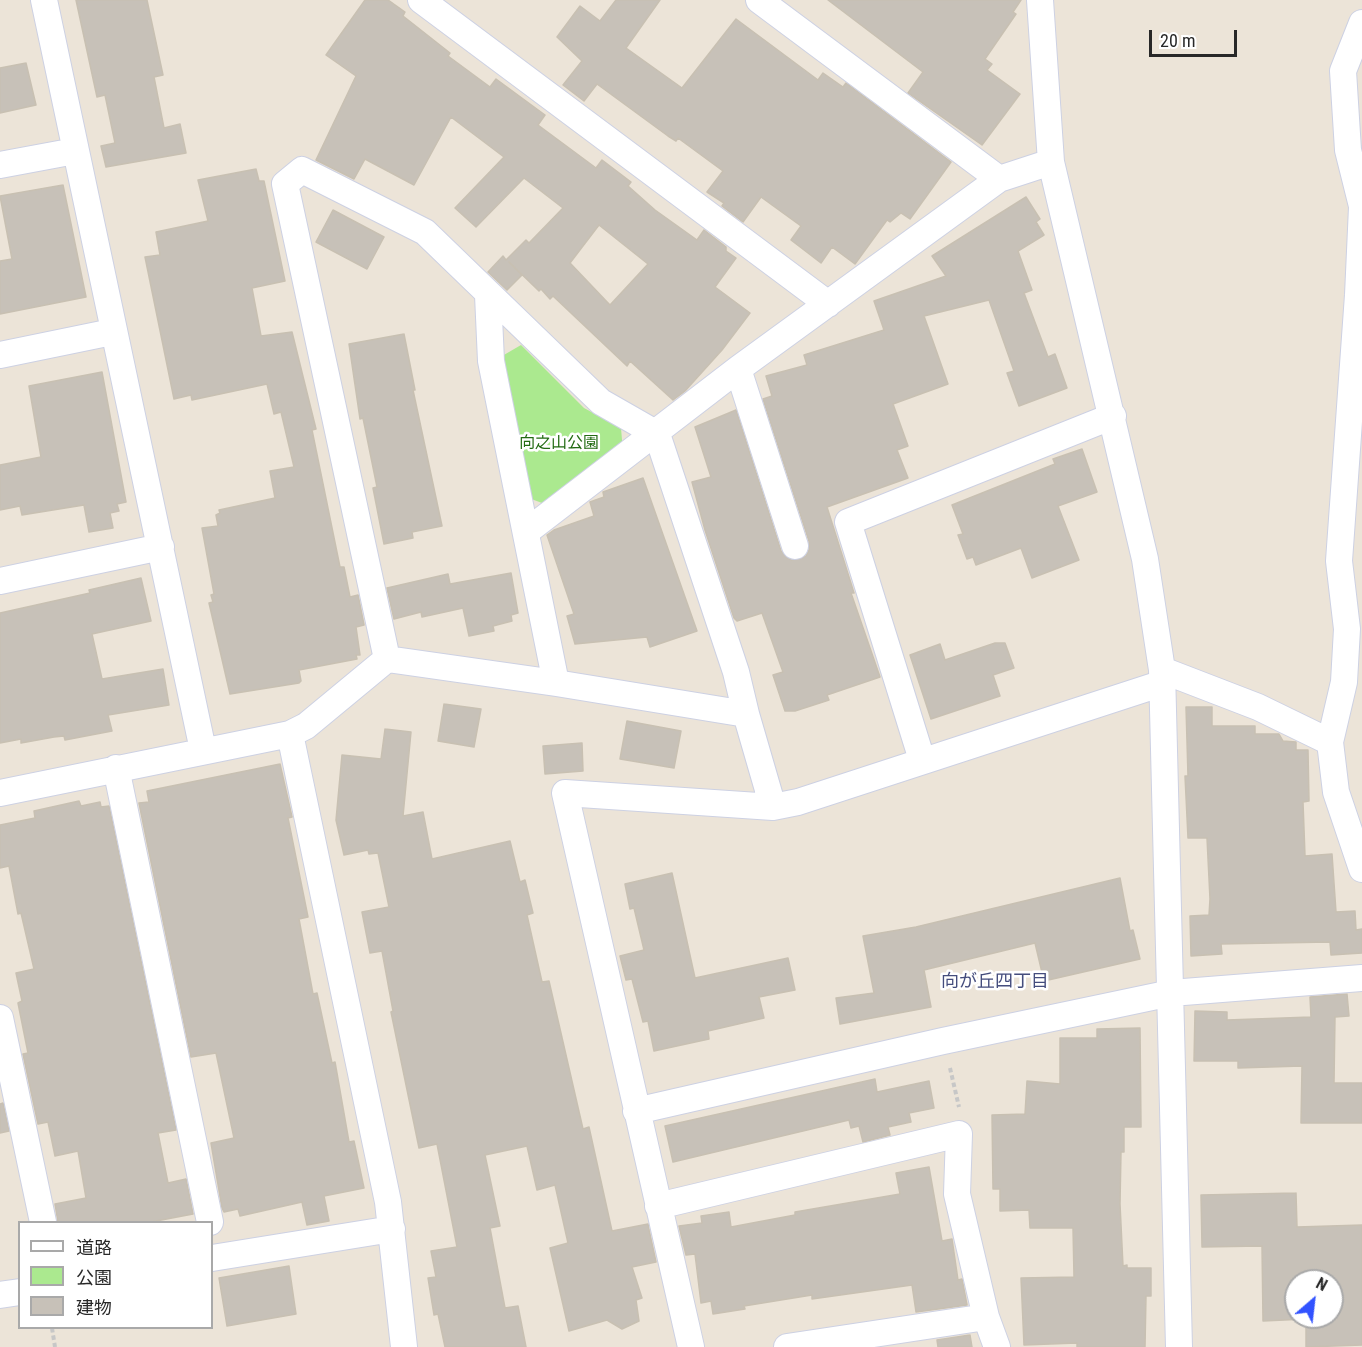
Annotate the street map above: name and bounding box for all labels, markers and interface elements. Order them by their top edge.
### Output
scale bar [1152,18,1240,56]
text: 20 m [1160,30,1195,51]
park label: 向之山公園 [519,434,599,454]
district label: 向が丘四丁目 [941,971,1049,993]
legend [18,1221,213,1329]
text: 道路 [76,1237,112,1258]
text: 公園 [76,1267,112,1288]
north arrow [1284,1269,1344,1329]
text: N [1313,1274,1331,1295]
text: 建物 [76,1297,112,1318]

